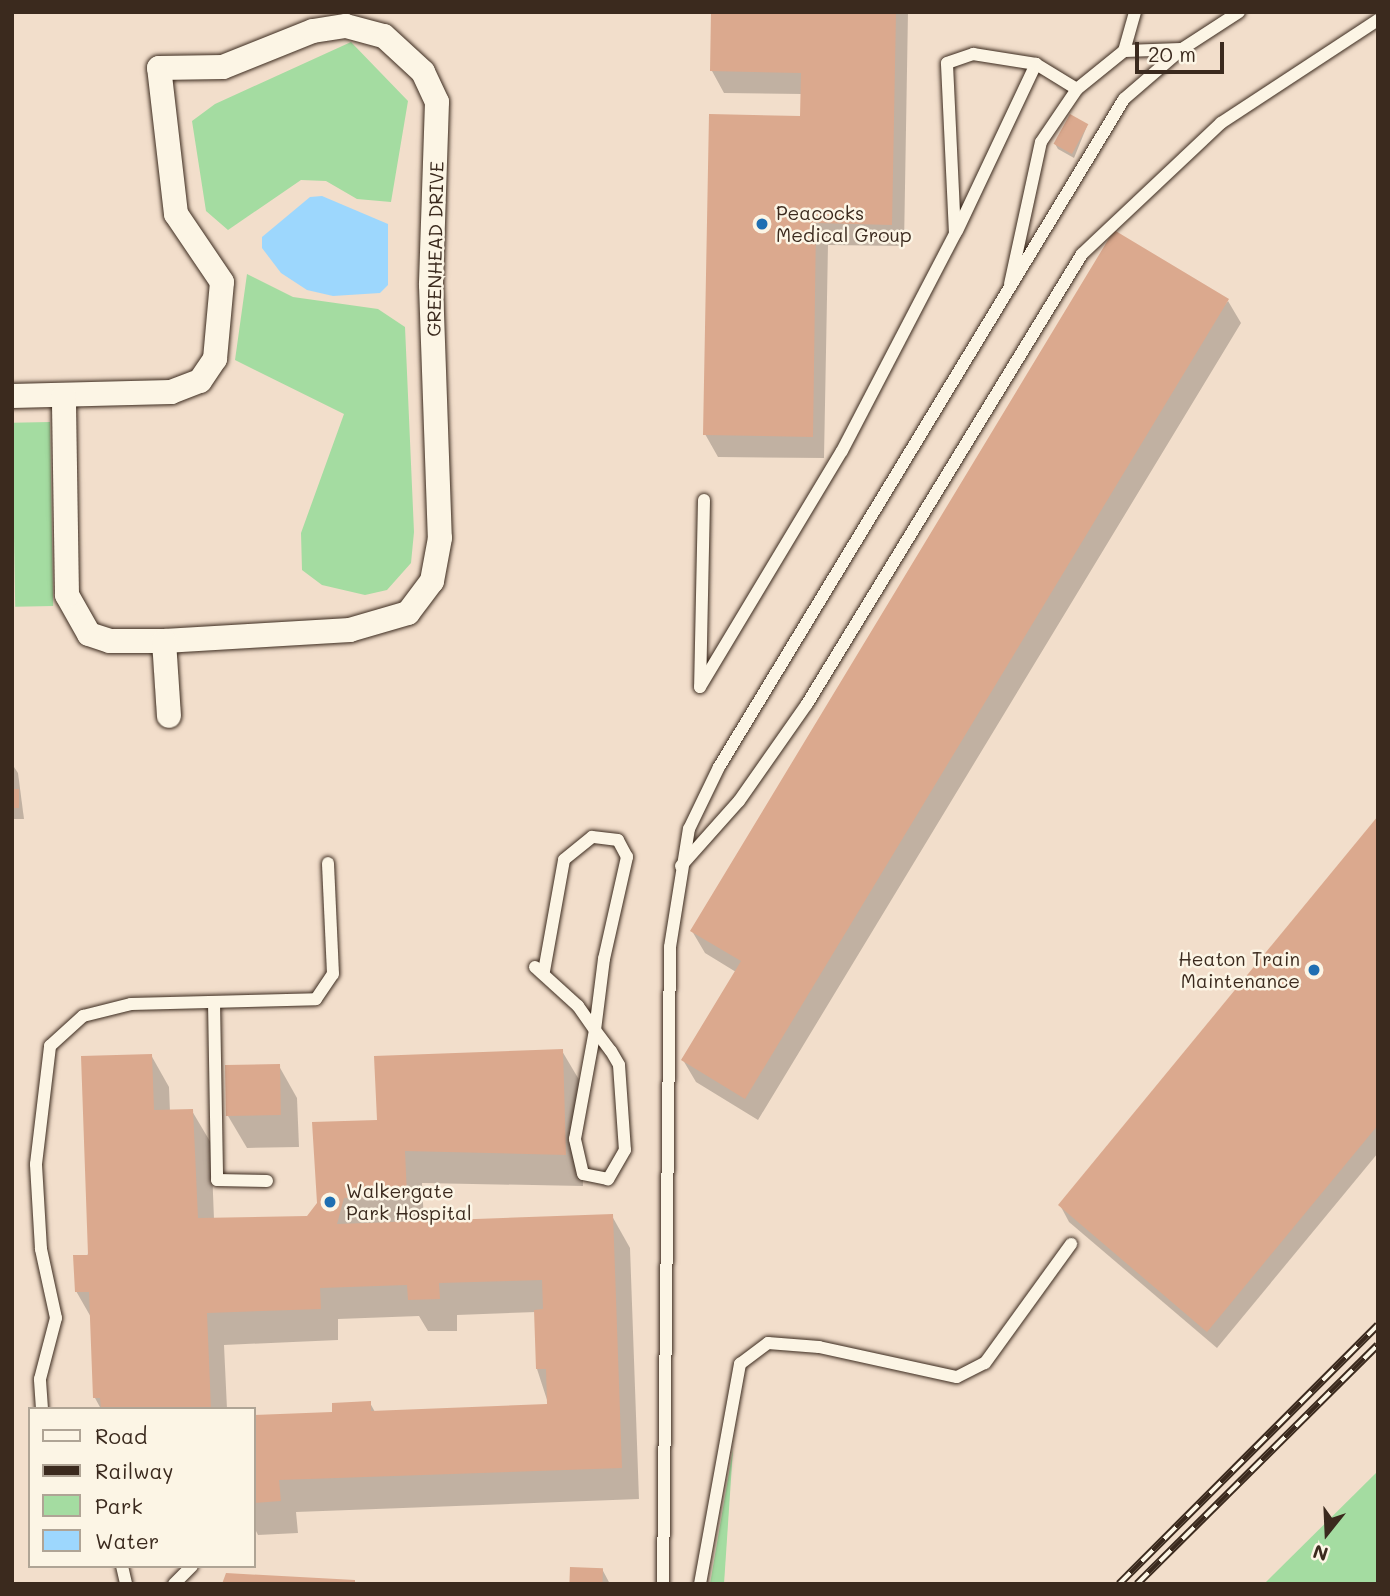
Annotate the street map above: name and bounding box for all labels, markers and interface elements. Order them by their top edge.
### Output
scale bar [1138,28,1227,72]
text: 20 m [1148,40,1196,67]
street label: GREENHEAD DRIVE [422,161,448,337]
place label: Peacocks Medical Group [776,202,912,246]
marker: Peacocks Medical Group [754,216,770,232]
place label: Heaton Train Maintenance [1178,948,1300,992]
marker: Heaton Train Maintenance [1306,962,1322,978]
place label: Walkergate Park Hospital [346,1180,472,1224]
marker: Walkergate Park Hospital [320,1192,340,1212]
legend [28,1407,256,1568]
text: Road [95,1422,147,1449]
text: Railway [95,1457,174,1484]
text: Park [95,1492,143,1519]
north arrow [1292,1498,1362,1568]
text: Water [95,1527,159,1554]
text: N [1310,1539,1331,1568]

